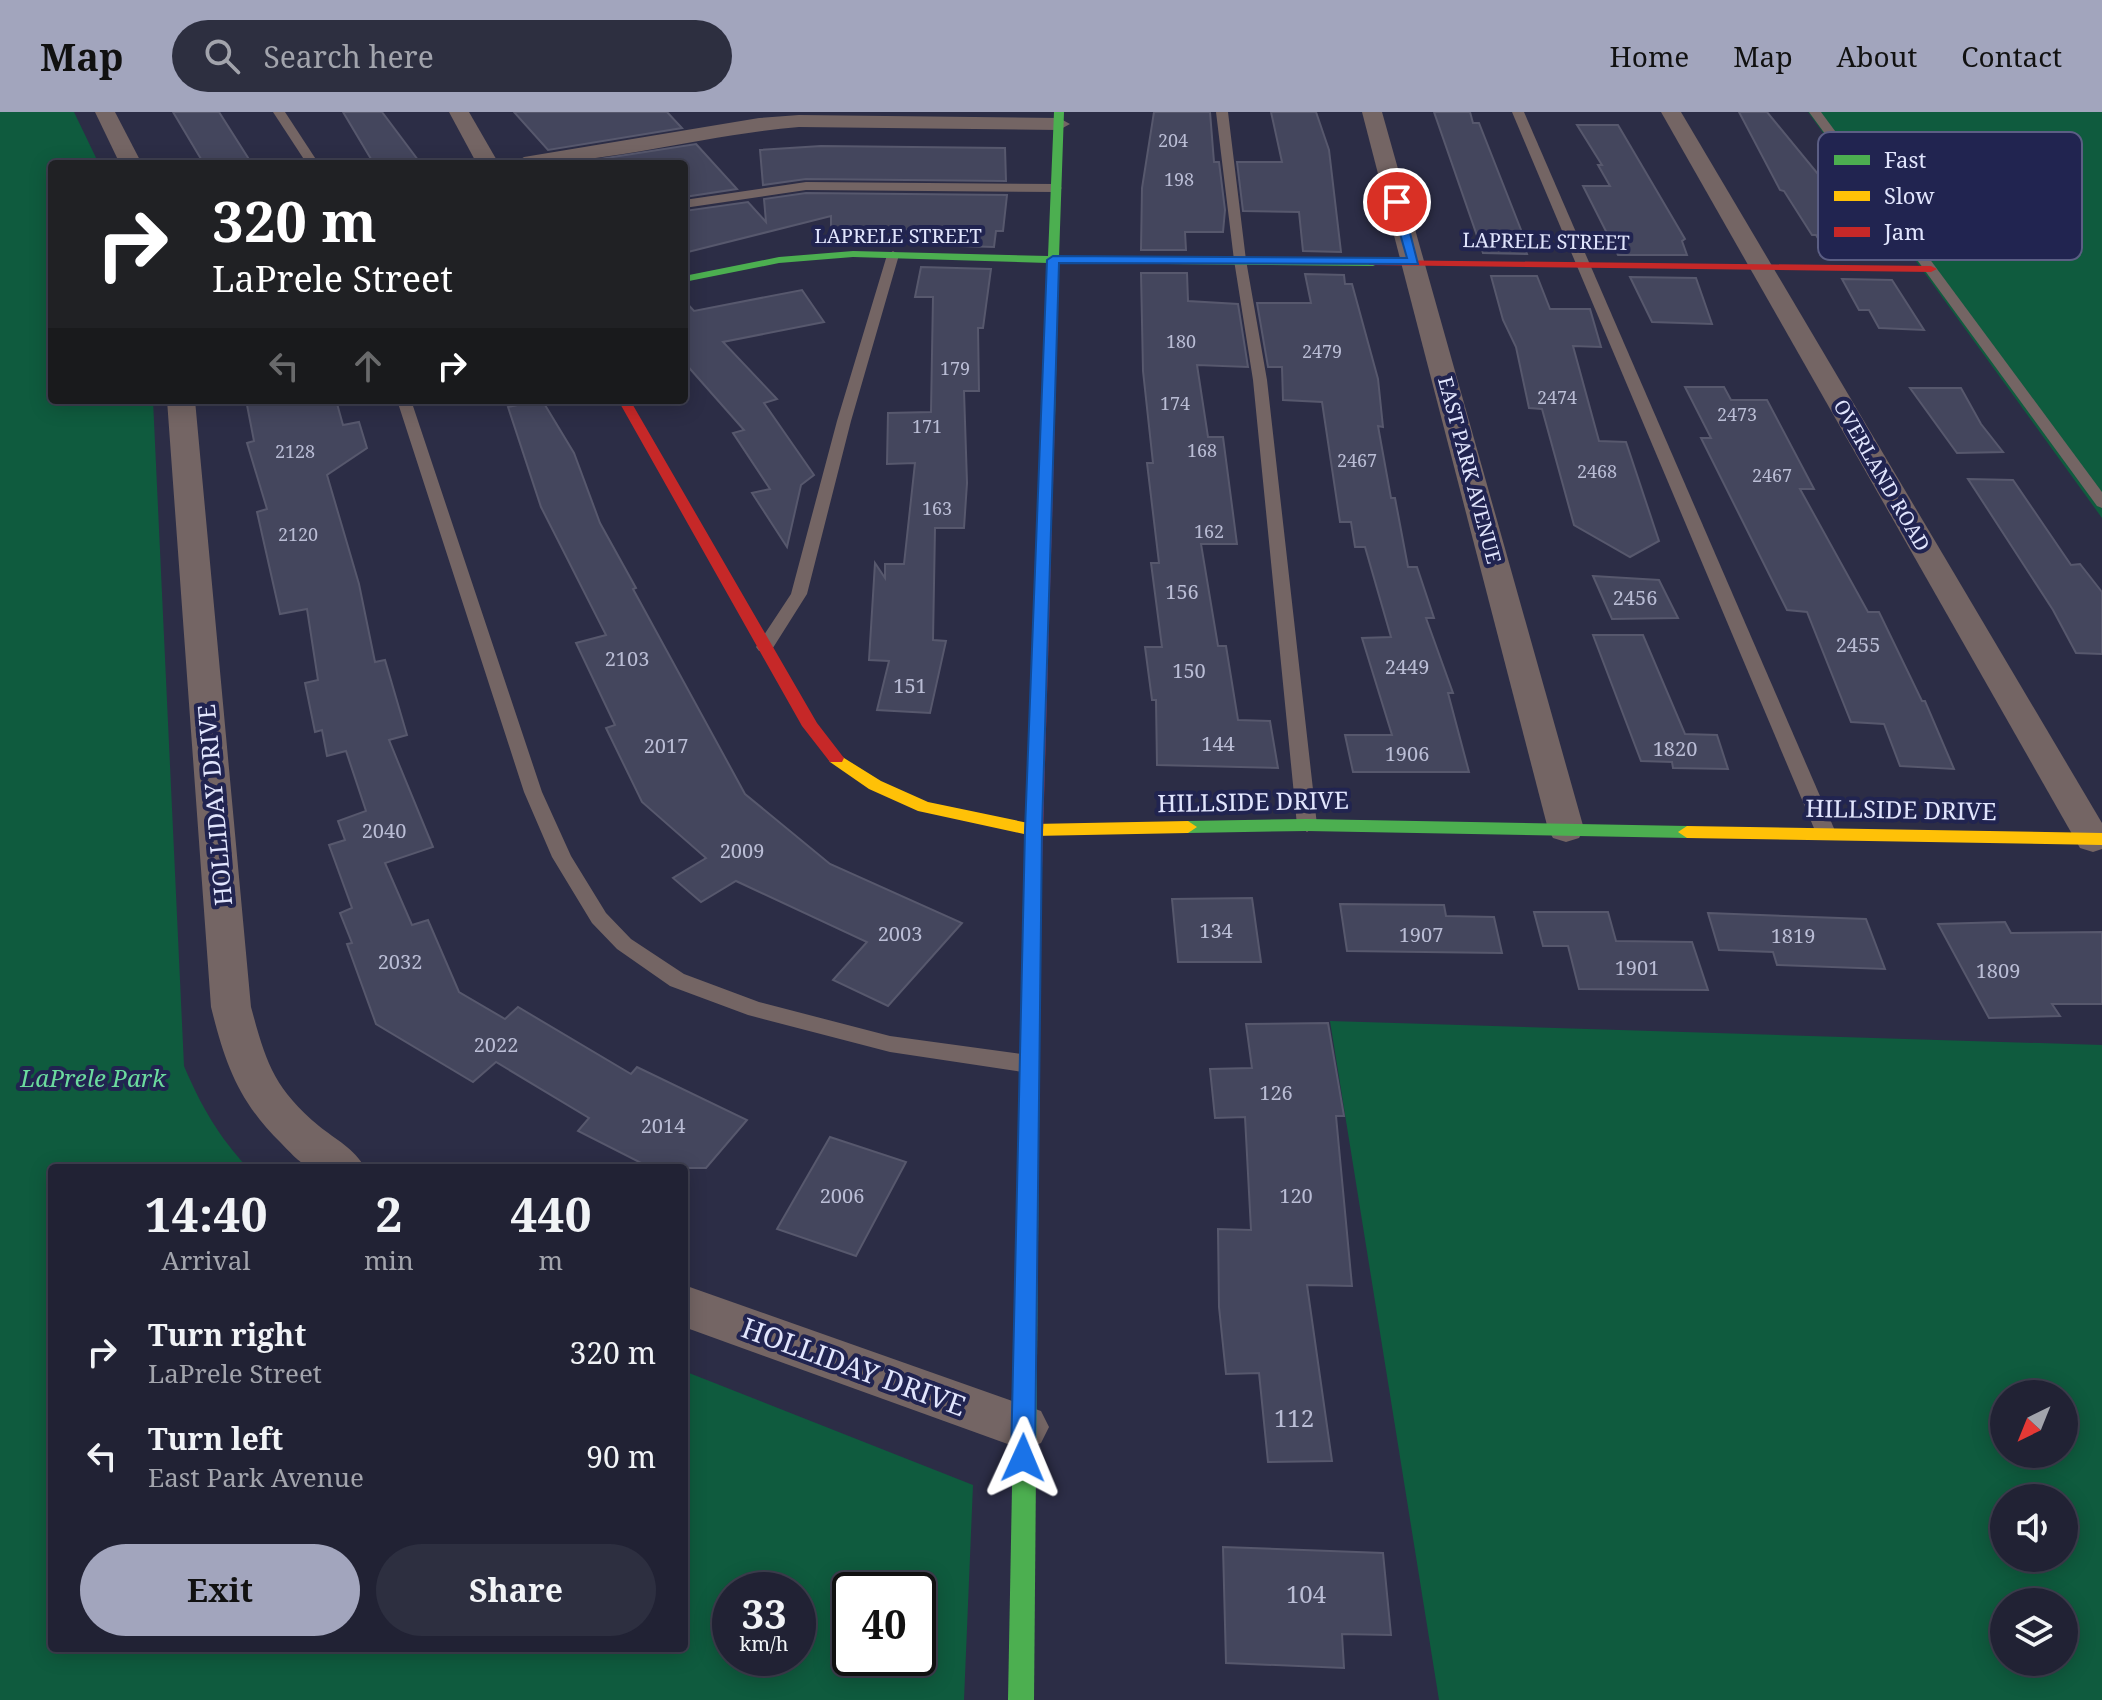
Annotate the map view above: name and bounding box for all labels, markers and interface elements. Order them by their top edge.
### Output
search box [172,20,732,92]
text: Map [40,30,124,82]
icon: search [200,34,244,78]
text: Search here [264,36,434,77]
text: Home [1610,37,1689,75]
text: Map [1733,37,1793,75]
text: About [1837,37,1917,75]
text: Contact [1961,37,2062,75]
house number: 204 [1158,128,1188,152]
legend [1818,132,2082,260]
text: Fast [1884,144,1926,174]
house number: 198 [1164,167,1194,191]
pin [1363,168,1431,236]
icon: arrive [1375,180,1419,224]
text: Slow [1884,180,1934,210]
text: 320 m [212,182,377,258]
icon: right [80,192,184,296]
text: Jam [1883,216,1925,246]
street label: LAPRELE STREET [814,222,982,249]
street label: LAPRELE STREET [1462,226,1630,256]
text: LaPrele Street [212,254,453,303]
house number: 180 [1166,329,1196,353]
house number: 2479 [1302,339,1342,363]
icon: left [262,344,306,388]
icon: ahead [346,344,390,388]
icon: right [430,344,474,388]
house number: 179 [940,356,970,380]
street label: EAST PARK AVENUE [1432,374,1508,566]
house number: 2474 [1537,385,1577,409]
house number: 174 [1160,391,1190,415]
street label: OVERLAND ROAD [1828,394,1936,556]
house number: 2473 [1717,402,1757,426]
house number: 171 [912,414,942,438]
house number: 168 [1187,438,1217,462]
house number: 2128 [275,439,315,463]
house number: 2467 [1337,448,1377,472]
house number: 2468 [1577,459,1617,483]
house number: 2467 [1752,463,1792,487]
house number: 163 [922,496,952,520]
house number: 162 [1194,519,1224,543]
house number: 2120 [278,522,318,546]
house number: 156 [1165,578,1199,605]
house number: 2456 [1613,584,1657,611]
house number: 2455 [1836,631,1880,658]
house number: 2103 [605,645,649,672]
house number: 2449 [1385,653,1429,680]
house number: 150 [1172,657,1206,684]
house number: 151 [893,672,927,699]
street label: HOLLIDAY DRIVE [189,703,239,907]
house number: 144 [1201,730,1235,757]
house number: 2017 [644,732,688,759]
house number: 1820 [1653,735,1697,762]
house number: 1906 [1385,740,1429,767]
street label: HILLSIDE DRIVE [1157,783,1349,819]
street label: HILLSIDE DRIVE [1805,791,1997,827]
house number: 2040 [362,817,406,844]
house number: 2009 [720,837,764,864]
house number: 134 [1199,917,1233,944]
house number: 2003 [878,920,922,947]
house number: 1907 [1399,921,1443,948]
house number: 1819 [1771,922,1815,949]
house number: 2032 [378,948,422,975]
house number: 1901 [1615,954,1659,981]
house number: 1809 [1976,957,2020,984]
house number: 2022 [474,1031,518,1058]
park label: LaPrele Park [19,1061,167,1094]
house number: 126 [1259,1079,1293,1106]
house number: 2014 [641,1112,685,1139]
text: 14:40 [144,1181,268,1246]
text: 2 [375,1181,402,1246]
text: 440 [510,1181,592,1246]
house number: 2006 [820,1182,864,1209]
house number: 120 [1279,1182,1313,1209]
text: Arrival [162,1242,250,1278]
text: min [364,1242,414,1278]
text: m [539,1242,563,1278]
street label: HOLLIDAY DRIVE [737,1308,971,1424]
text: Turn right [148,1314,306,1355]
icon: right [80,1330,124,1374]
text: 320 m [570,1332,656,1373]
text: LaPrele Street [148,1355,322,1391]
north arrow [1990,1380,2078,1468]
map controls [1990,1380,2078,1676]
house number: 112 [1274,1401,1314,1434]
position arrow [981,1416,1065,1500]
text: Turn left [148,1418,283,1459]
icon: left [80,1434,124,1478]
text: 90 m [586,1436,656,1477]
text: East Park Avenue [148,1459,364,1495]
button: sound [1990,1484,2078,1572]
button: Exit [80,1544,360,1636]
button: Share [376,1544,656,1636]
speed limit sign: 40 [832,1572,936,1676]
house number: 104 [1286,1577,1327,1610]
text: 33 [741,1586,787,1641]
button: layers [1990,1588,2078,1676]
text: km/h [739,1630,789,1657]

